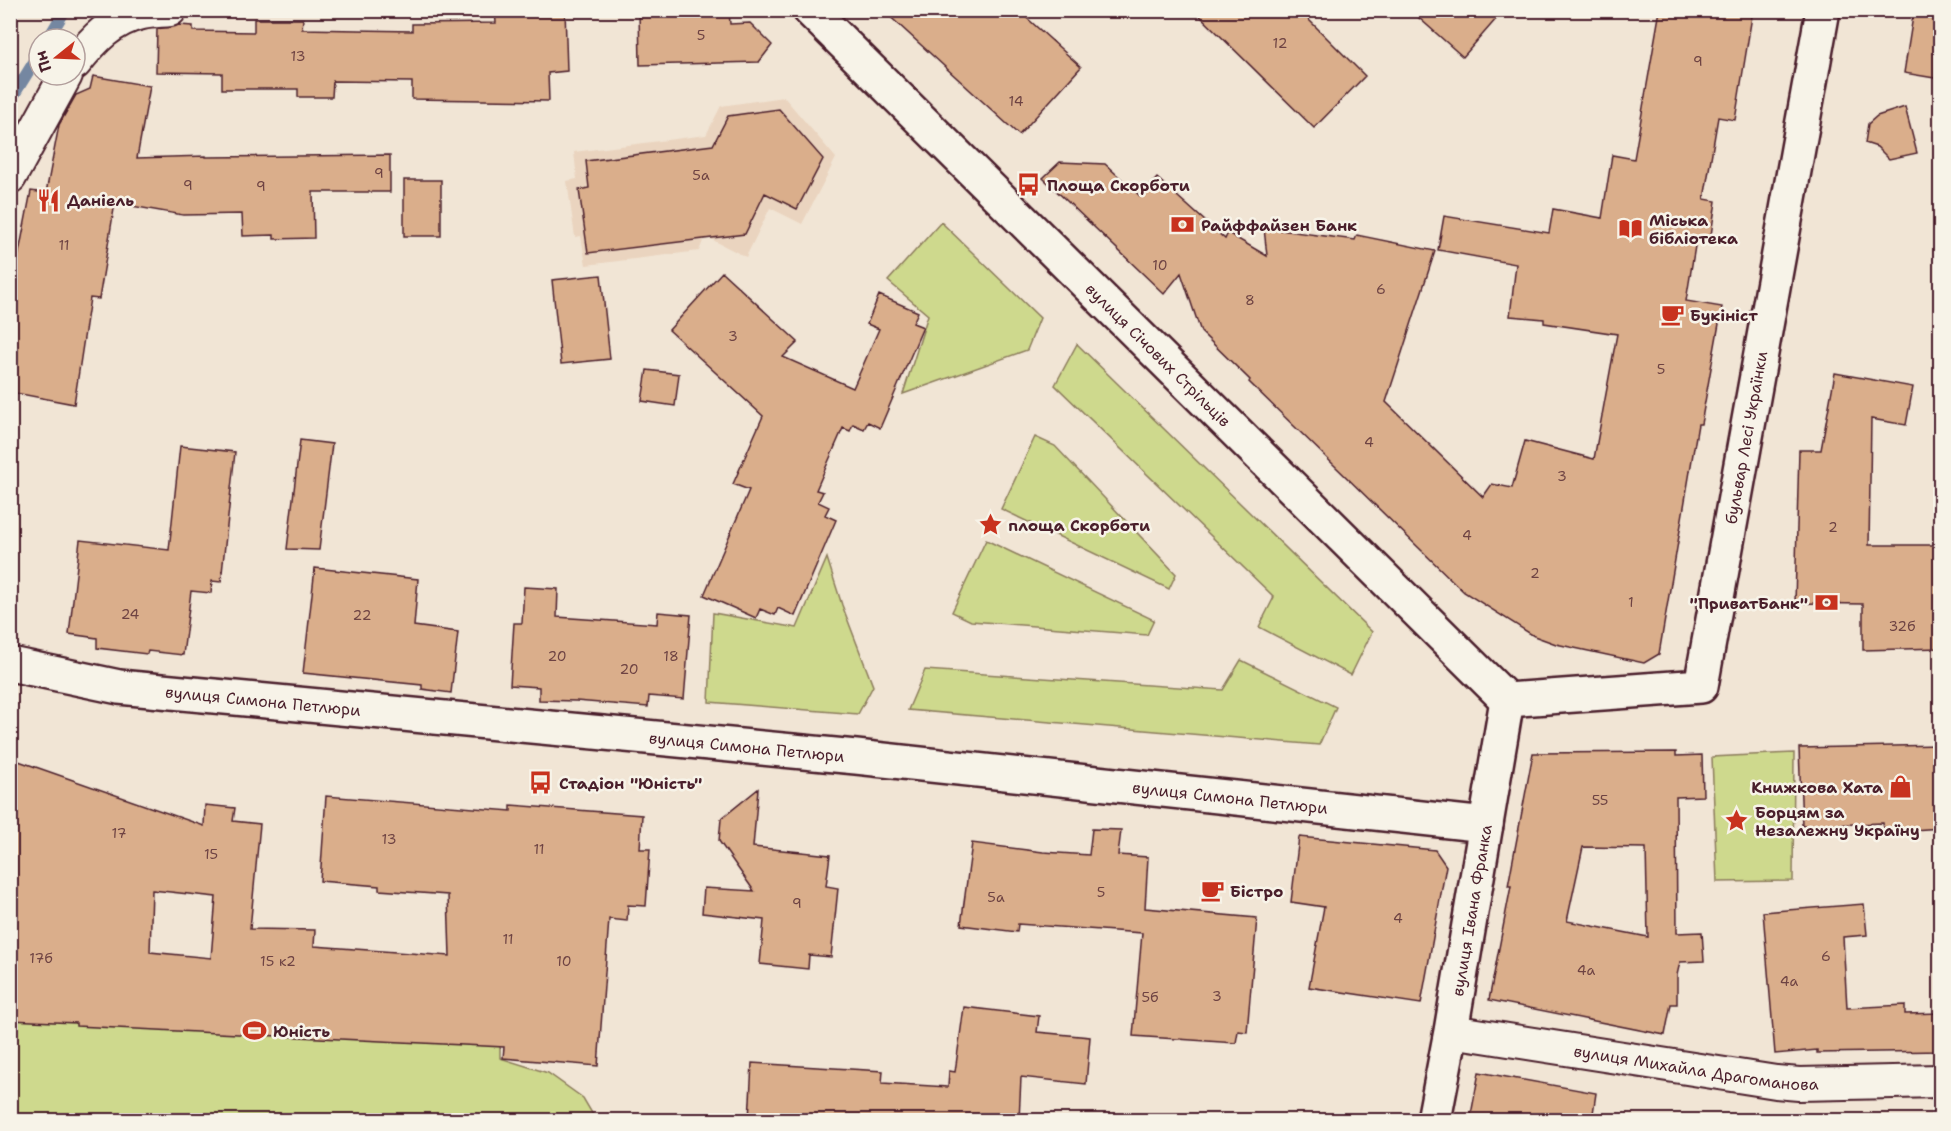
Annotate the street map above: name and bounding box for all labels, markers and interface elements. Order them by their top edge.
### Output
house number: 5 [697,26,705,44]
north arrow [27,27,87,87]
house number: 12 [1273,34,1287,52]
house number: 13 [291,47,305,65]
text: Пн [30,48,56,75]
house number: 9 [1693,52,1703,70]
house number: 14 [1008,92,1024,110]
house number: 9 [374,164,384,182]
house number: 5а [692,166,710,184]
bus stop icon: Площа Скорботи [1016,172,1042,198]
place label: Площа Скорботи [1047,175,1190,196]
house number: 9 [183,176,193,194]
house number: 9 [256,177,266,195]
restaurant icon: Даніель [36,187,62,213]
place label: Даніель [67,190,134,211]
place label: Міська бібліотека [1649,210,1738,249]
bank icon: Райффайзен Банк [1170,212,1196,238]
place label: Райффайзен Банк [1201,215,1357,236]
library icon: Міська бібліотека [1618,216,1644,242]
house number: 11 [58,236,70,254]
house number: 10 [1152,256,1168,274]
street label: вулиця Січових Стрільців [1081,278,1235,431]
house number: 6 [1376,280,1386,298]
house number: 8 [1245,291,1255,309]
cafe icon: Букініст [1659,302,1685,328]
place label: Букініст [1690,305,1758,326]
house number: 3 [728,327,738,345]
street label: бульвар Лесі Українки [1720,349,1772,526]
house number: 5 [1657,360,1665,378]
house number: 4 [1364,433,1374,451]
house number: 3 [1557,467,1567,485]
place icon: площа Скорботи [977,512,1003,538]
place label: площа Скорботи [1008,515,1150,536]
house number: 2 [1828,518,1838,536]
house number: 4 [1462,526,1472,544]
house number: 2 [1530,564,1540,582]
bank icon: "ПриватБанк" [1813,590,1839,616]
house number: 1 [1628,593,1634,611]
place label: "ПриватБанк" [1690,593,1808,614]
house number: 24 [121,605,140,623]
house number: 22 [353,606,371,624]
house number: 32б [1888,617,1916,635]
house number: 20 [547,647,567,665]
house number: 18 [663,647,679,665]
house number: 20 [619,660,639,678]
street label: вулиця Симона Петлюри [164,681,362,720]
street label: вулиця Симона Петлюри [648,727,845,766]
bus stop icon: Стадіон "Юність" [528,770,554,796]
place label: Стадіон "Юність" [559,773,702,794]
shop icon: Книжкова Хата [1888,774,1914,800]
street label: вулиця Симона Петлюри [1131,776,1329,818]
place label: Книжкова Хата [1751,777,1883,798]
house number: 55 [1592,791,1608,809]
place label: Борцям за Незалежну Україну [1755,802,1920,841]
place icon: Борцям за Незалежну Україну [1724,808,1750,834]
street label: вулиця Івана Франка [1447,823,1496,998]
house number: 17 [112,824,126,842]
house number: 13 [382,830,396,848]
house number: 11 [533,840,545,858]
house number: 15 [204,845,218,863]
cafe icon: Бістро [1199,878,1225,904]
place label: Бістро [1230,881,1284,902]
house number: 5 [1097,883,1105,901]
house number: 5а [987,888,1005,906]
house number: 9 [792,894,802,912]
house number: 4 [1393,909,1403,927]
house number: 11 [502,930,514,948]
house number: 6 [1821,947,1831,965]
house number: 17б [29,949,53,967]
house number: 15 к2 [260,952,296,970]
house number: 10 [556,952,572,970]
house number: 4а [1577,961,1596,979]
house number: 4а [1780,972,1799,990]
house number: 3 [1212,987,1222,1005]
house number: 5б [1141,988,1159,1006]
sports icon: Юність [242,1018,268,1044]
place label: Юність [273,1021,330,1042]
street label: вулиця Михайла Драгоманова [1572,1040,1819,1095]

